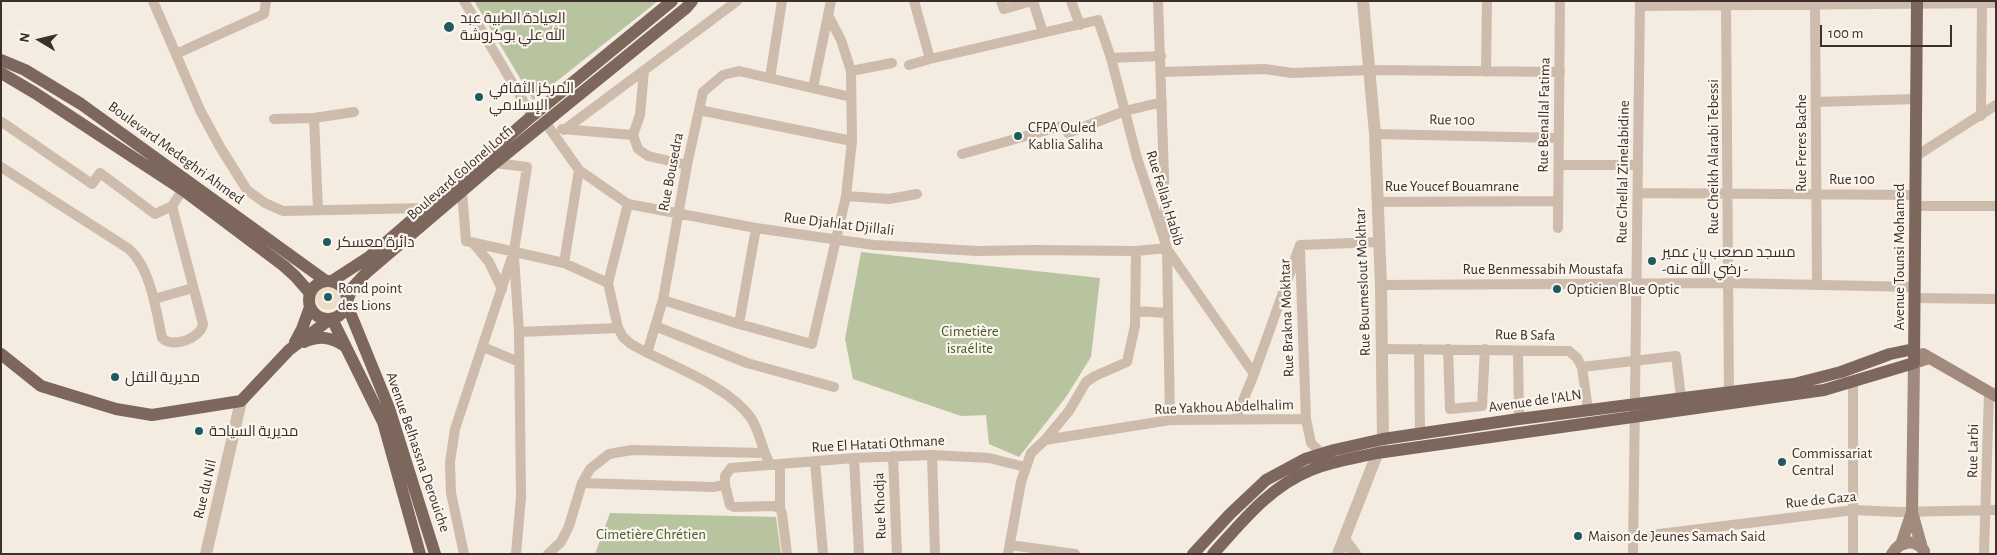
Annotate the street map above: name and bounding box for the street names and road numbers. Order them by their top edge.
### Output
street label: Rue Benallal Fatima [1534,57,1554,173]
street label: Rue Cheikh Alarabi Tebessi [1704,79,1722,235]
street label: Rue Freres Bache [1792,94,1810,192]
street label: Boulevard Medeghri Ahmed [105,98,247,208]
street label: Rue Ghellal Zinelabidine [1613,100,1633,244]
street label: Rue 100 [1429,111,1475,129]
street label: Boulevard Colonel Lotfi [403,122,517,224]
street label: Rue Bousedra [655,131,687,213]
street label: Rue Fellah Habib [1142,148,1188,248]
street label: Rue 100 [1829,170,1875,188]
street label: Rue Youcef Bouamrane [1385,177,1519,195]
street label: Avenue Tounsi Mohamed [1890,184,1908,330]
street label: Rue Djahlat Djillali [783,208,895,240]
street label: Rue Boumeslout Mokhtar [1351,208,1375,356]
street label: Rue Brakna Mokhtar [1276,258,1298,378]
street label: Rue Benmessabih Moustafa [1462,260,1624,278]
street label: Rue B Safa [1495,325,1555,345]
street label: Avenue Belhassna Derouiche [382,370,454,534]
street label: Avenue de l'ALN [1487,386,1583,416]
street label: Rue Yakhou Abdelhalim [1154,396,1294,418]
street label: Rue Larbi [1964,424,1982,478]
street label: Rue El Hatati Othmane [811,432,945,456]
street label: Rue du Nil [189,457,221,521]
street label: Rue Khodja [870,472,890,540]
street label: Rue de Gaza [1785,487,1857,513]

